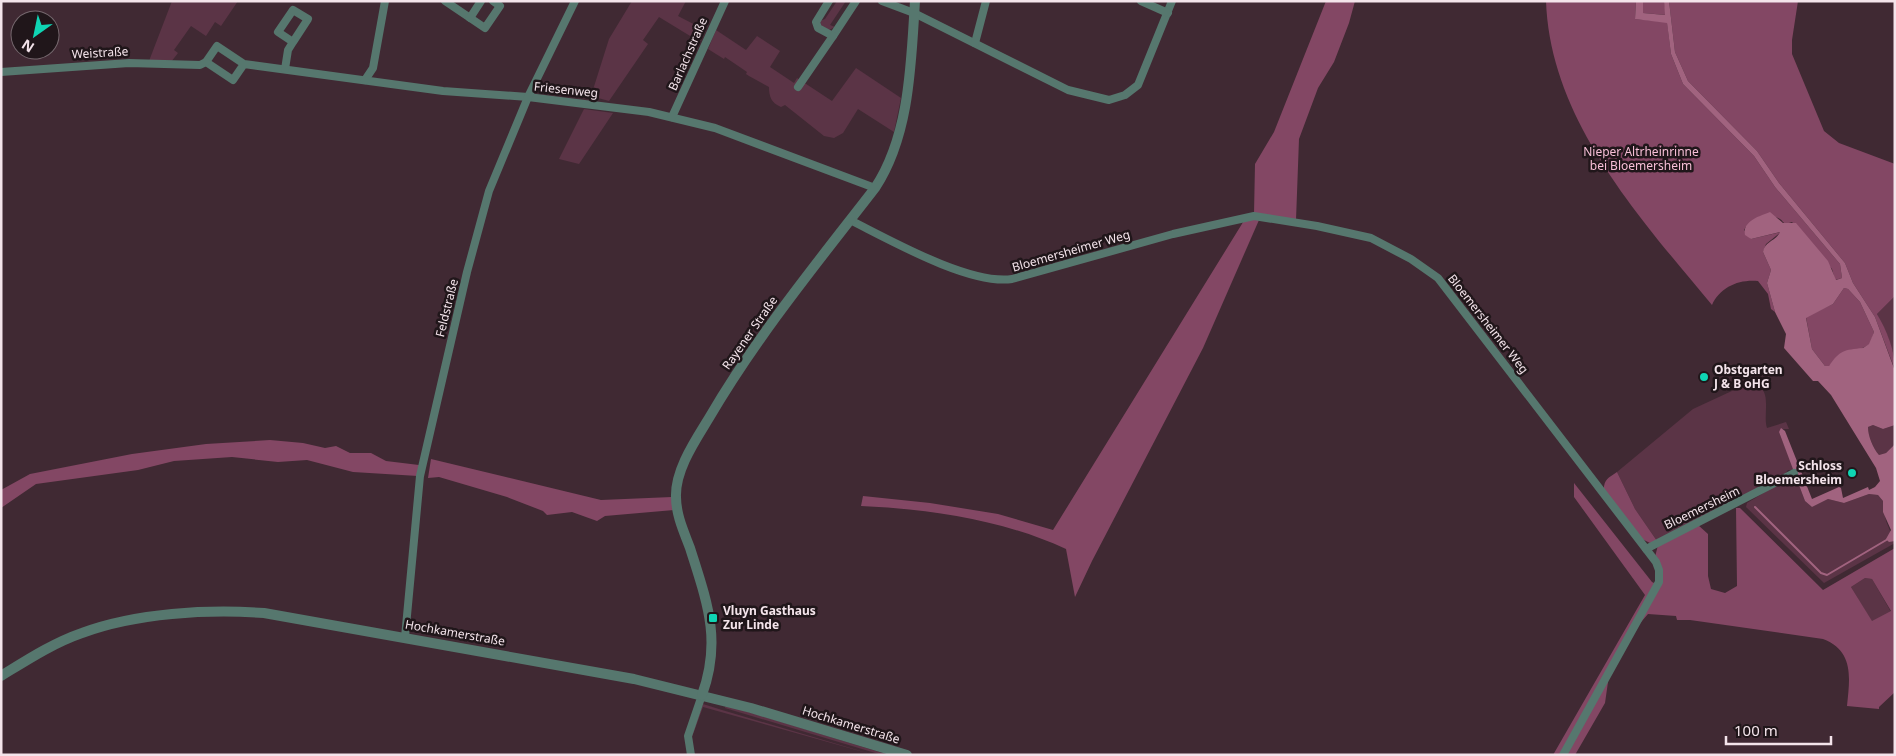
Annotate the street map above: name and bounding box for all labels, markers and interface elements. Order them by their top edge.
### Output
north arrow [10,10,60,60]
street label: Barlachstraße [664,14,711,93]
text: N [18,35,38,57]
street label: Weistraße [71,43,129,62]
street label: Friesenweg [533,78,599,101]
park label: Nieper Altrheinrinne bei Bloemersheim [1583,143,1699,174]
street label: Bloemersheimer Weg [1010,226,1132,276]
street label: Bloemersheimer Weg [1444,270,1533,377]
street label: Feldstraße [431,277,462,339]
street label: Rayener Straße [718,292,781,373]
place label: Obstgarten J & B oHG [1713,361,1783,392]
marker: Obstgarten J & B oHG [1698,371,1710,383]
place label: Schloss Bloemersheim [1755,457,1842,488]
marker: Schloss Bloemersheim [1846,467,1858,479]
street label: Bloemersheim [1661,482,1742,533]
place label: Vluyn Gasthaus Zur Linde [723,602,816,633]
marker: Vluyn Gasthaus Zur Linde [707,612,719,624]
street label: Hochkamerstraße [404,615,507,650]
street label: Hochkamerstraße [800,702,902,748]
scale bar [1726,714,1831,746]
text: 100 m [1734,720,1778,740]

